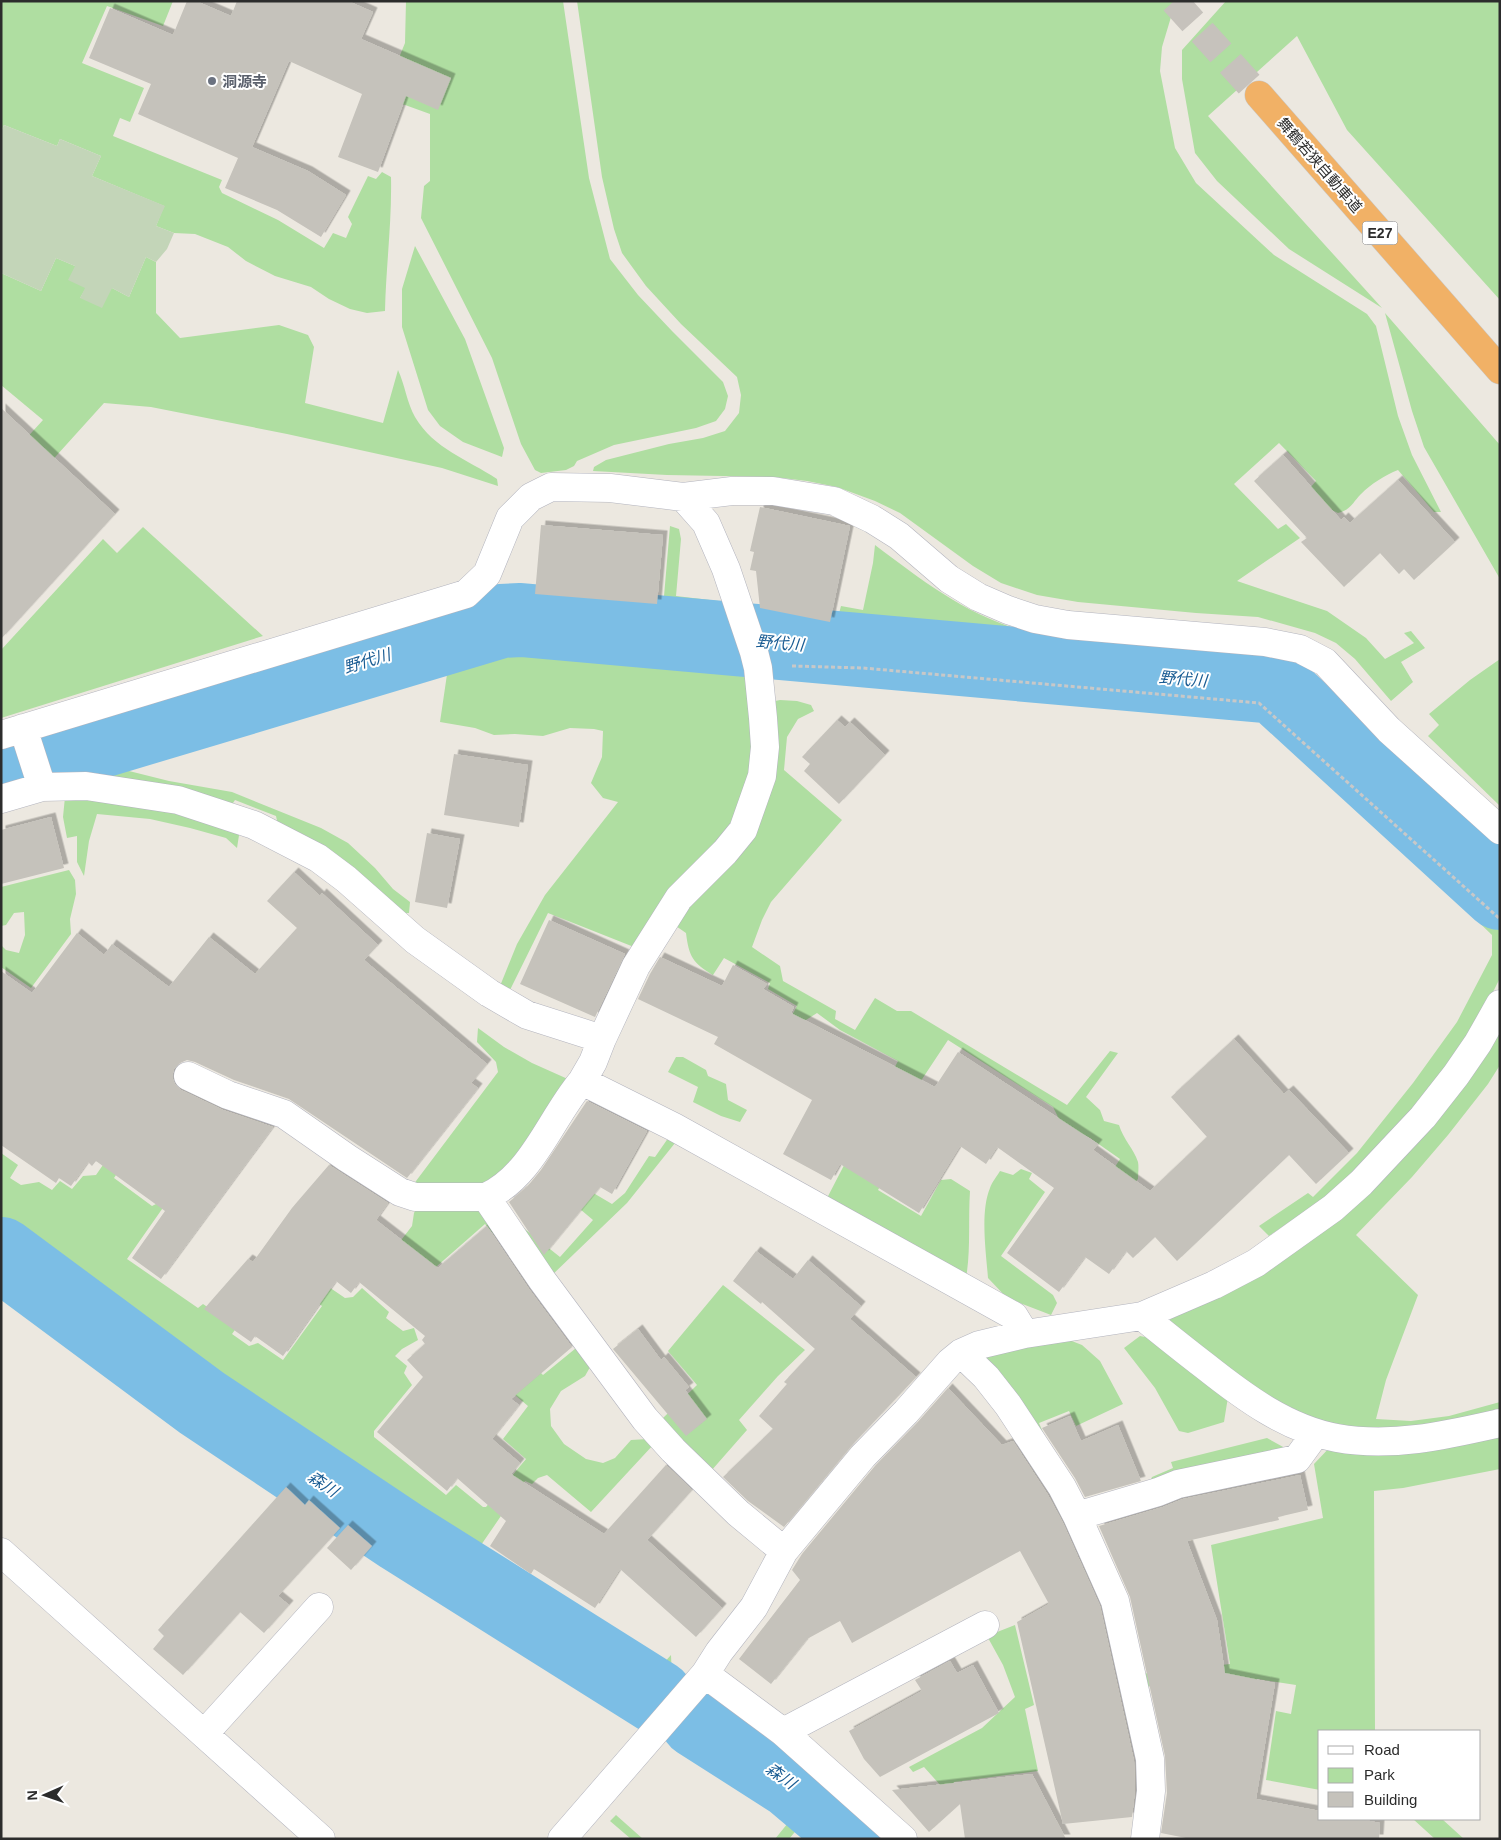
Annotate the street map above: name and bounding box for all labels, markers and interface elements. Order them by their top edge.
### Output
place label: 洞源寺 [222,73,267,90]
marker: 洞源寺 [206,75,218,87]
street label: 舞鶴若狭自動車道 [1274,114,1366,216]
road number: E27 [1362,222,1398,244]
water label: 野代川 [755,632,807,654]
water label: 野代川 [342,645,394,676]
water label: 野代川 [1158,668,1210,690]
water label: 森川 [305,1468,343,1501]
legend [1318,1730,1481,1820]
text: Road [1364,1741,1400,1758]
water label: 森川 [763,1760,801,1793]
text: Park [1364,1766,1395,1783]
north arrow [20,1770,70,1820]
text: N [24,1790,40,1801]
text: Building [1364,1791,1417,1808]

